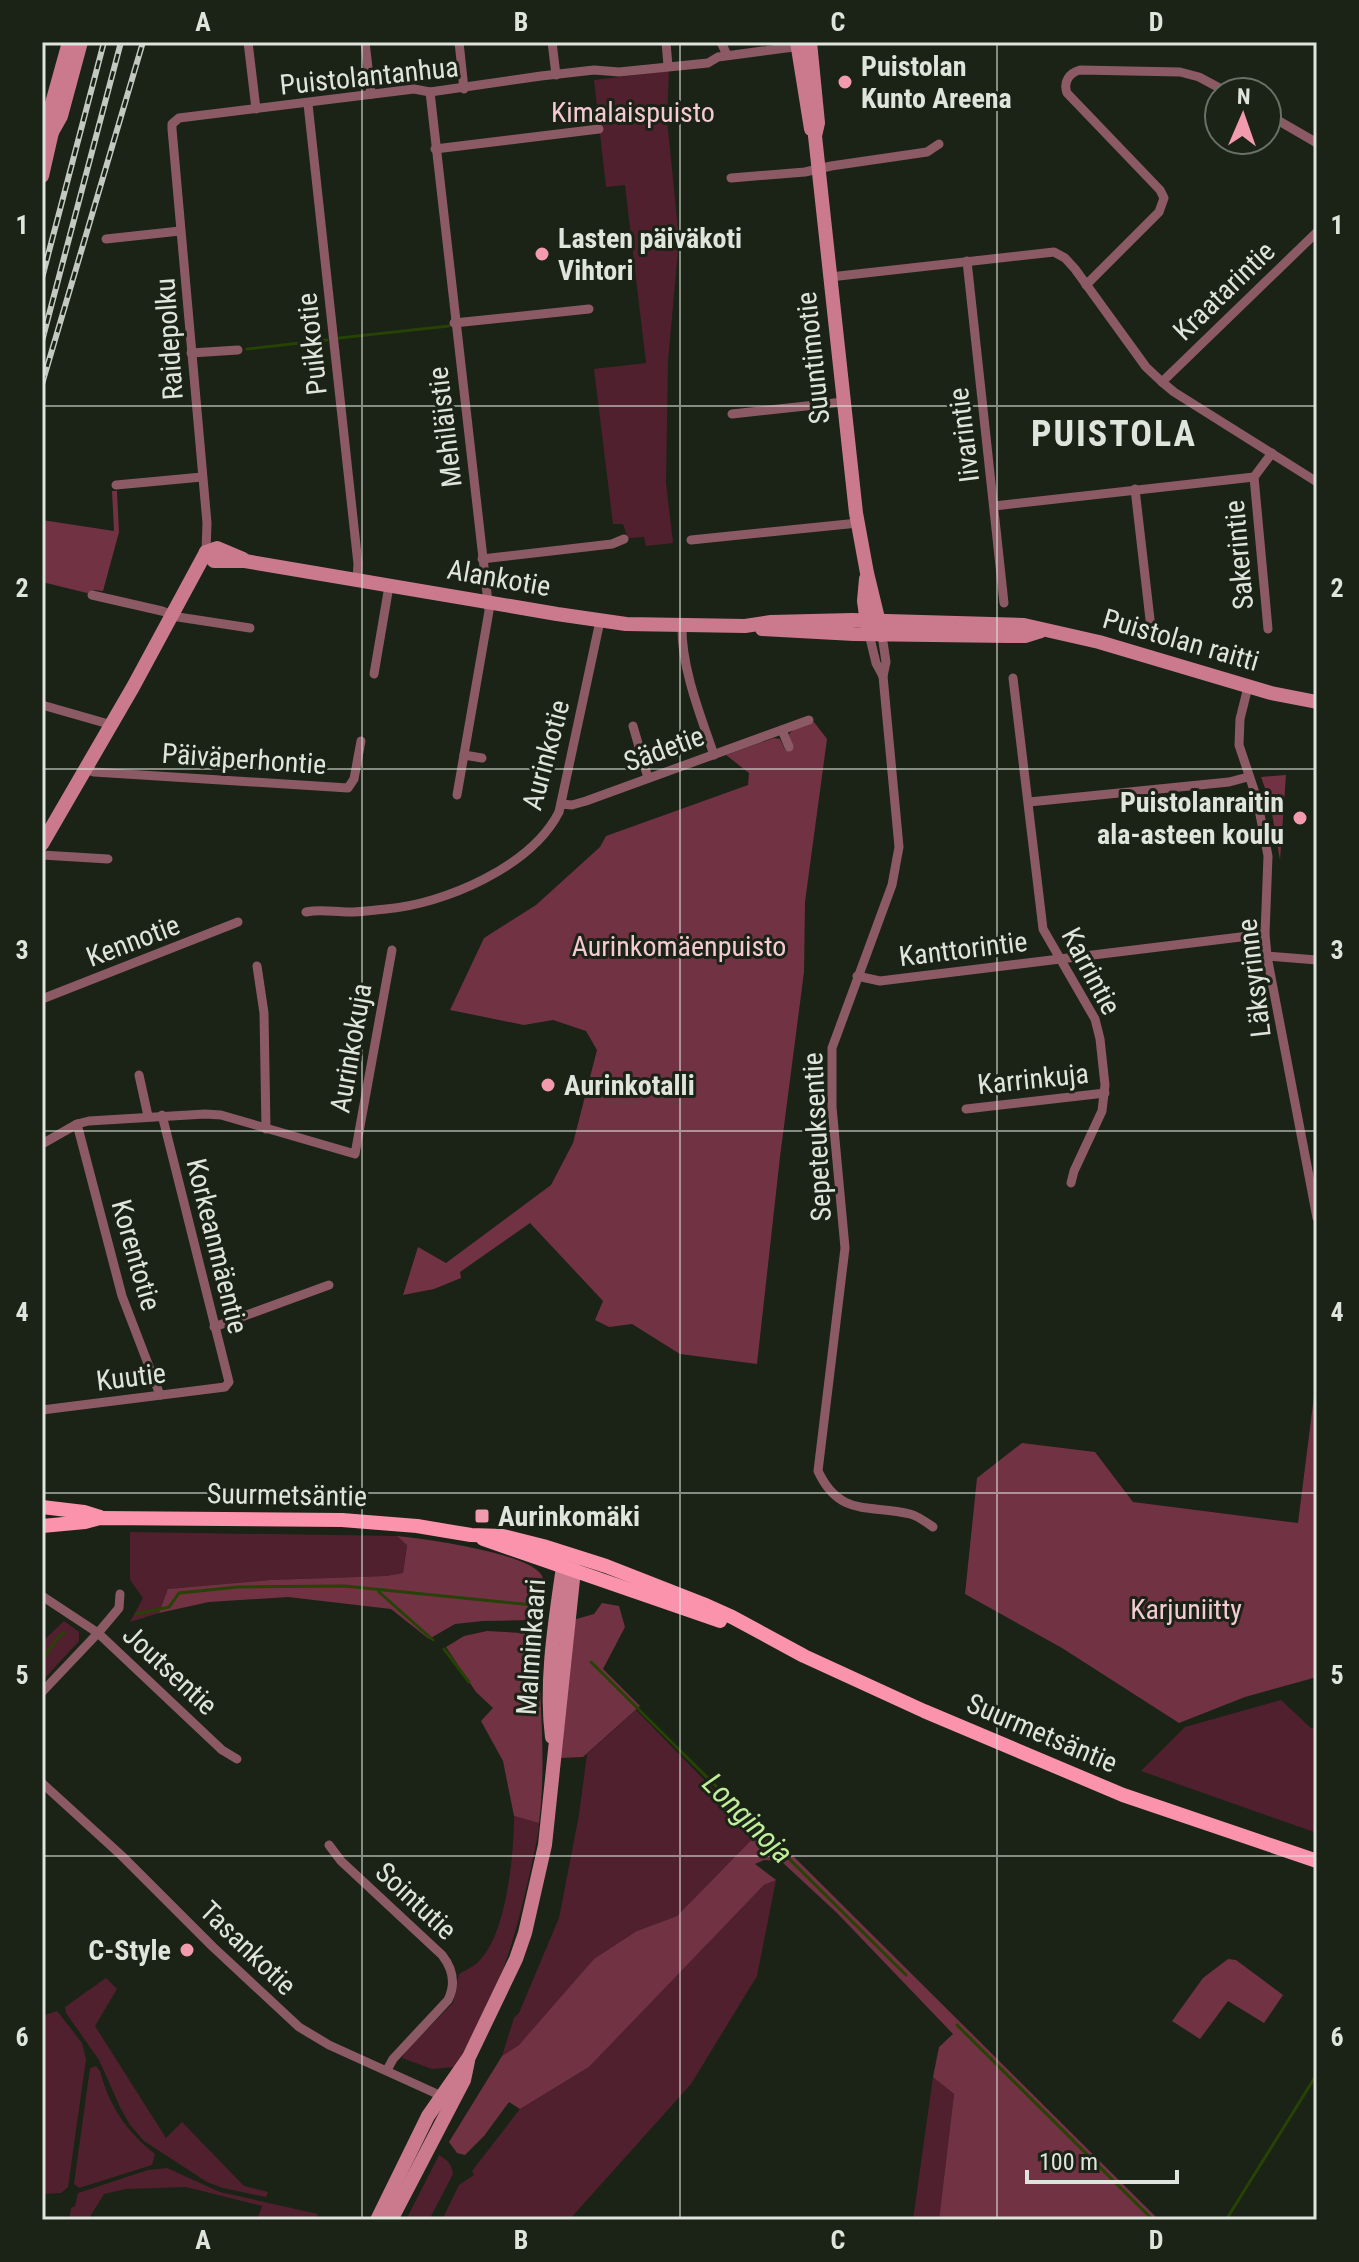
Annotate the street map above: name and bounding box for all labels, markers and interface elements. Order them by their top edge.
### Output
text: A [195,7,211,37]
text: B [514,7,528,37]
text: C [831,7,846,37]
text: D [1149,7,1163,37]
street label: Puistolantanhua [278,50,460,102]
place label: Puistolan Kunto Areena [861,50,1012,115]
marker: Puistolan Kunto Areena [836,73,854,91]
north arrow [1203,76,1283,156]
text: N [1237,84,1251,109]
park label: Kimalaispuisto [551,96,715,129]
text: 1 [15,210,29,240]
text: 1 [1330,210,1344,240]
place label: Lasten päiväkoti Vihtori [558,222,742,287]
street label: Kraatarintie [1166,235,1282,347]
marker: Lasten päiväkoti Vihtori [533,245,551,263]
street label: Raidepolku [148,277,190,401]
street label: Suuntimotie [790,290,836,426]
street label: Puikkotie [290,291,334,397]
street label: Mehiläistie [421,365,469,489]
street label: Iivarintie [942,386,986,484]
district label: PUISTOLA [1031,413,1197,455]
street label: Sakerintie [1218,499,1260,611]
street label: Alankotie [445,553,553,603]
text: 2 [15,573,29,603]
text: 2 [1330,573,1344,603]
street label: Puistolan raitti [1099,602,1263,678]
street label: Aurinkotie [515,696,577,814]
street label: Sädetie [619,719,709,779]
street label: Päiväperhontie [161,737,327,781]
place label: Puistolanraitin ala-asteen koulu [1097,786,1284,851]
marker: Puistolanraitin ala-asteen koulu [1291,809,1309,827]
street label: Kennotie [82,908,184,974]
street label: Läksyrinne [1230,917,1278,1039]
street label: Karrintie [1054,922,1128,1020]
street label: Kanttorintie [897,925,1029,973]
park label: Aurinkomäenpuisto [572,930,786,963]
text: 3 [15,935,29,965]
text: 3 [1330,935,1344,965]
street label: Aurinkokuja [323,981,379,1115]
street label: Sepeteuksentie [796,1052,838,1222]
street label: Karrinkuja [976,1057,1090,1101]
place label: Aurinkotalli [564,1069,695,1102]
marker: Aurinkotalli [539,1076,557,1094]
street label: Korkeanmäentie [179,1155,255,1337]
street label: Korentotie [104,1196,168,1314]
text: 4 [15,1297,29,1327]
text: 4 [1330,1297,1344,1327]
street label: Kuutie [94,1356,168,1398]
street label: Suurmetsäntie [207,1477,367,1513]
place label: Aurinkomäki [498,1500,640,1533]
marker: Aurinkomäki [473,1507,491,1525]
street label: Malminkaari [510,1578,552,1716]
park label: Karjuniitty [1130,1593,1242,1626]
street label: Joutsentie [116,1618,224,1722]
text: 5 [15,1660,29,1690]
text: 5 [1330,1660,1344,1690]
street label: Suurmetsäntie [962,1687,1122,1779]
water label: Longinoja [696,1766,800,1870]
street label: Sointutie [369,1855,463,1947]
street label: Tasankotie [193,1894,303,2002]
place label: C-Style [88,1934,171,1967]
marker: C-Style [178,1941,196,1959]
text: 6 [15,2022,29,2052]
text: 6 [1330,2022,1344,2052]
scale bar [1027,2134,1177,2184]
text: 100 m [1039,2148,1098,2176]
text: A [195,2225,211,2255]
text: B [514,2225,528,2255]
text: C [831,2225,846,2255]
text: D [1149,2225,1163,2255]

